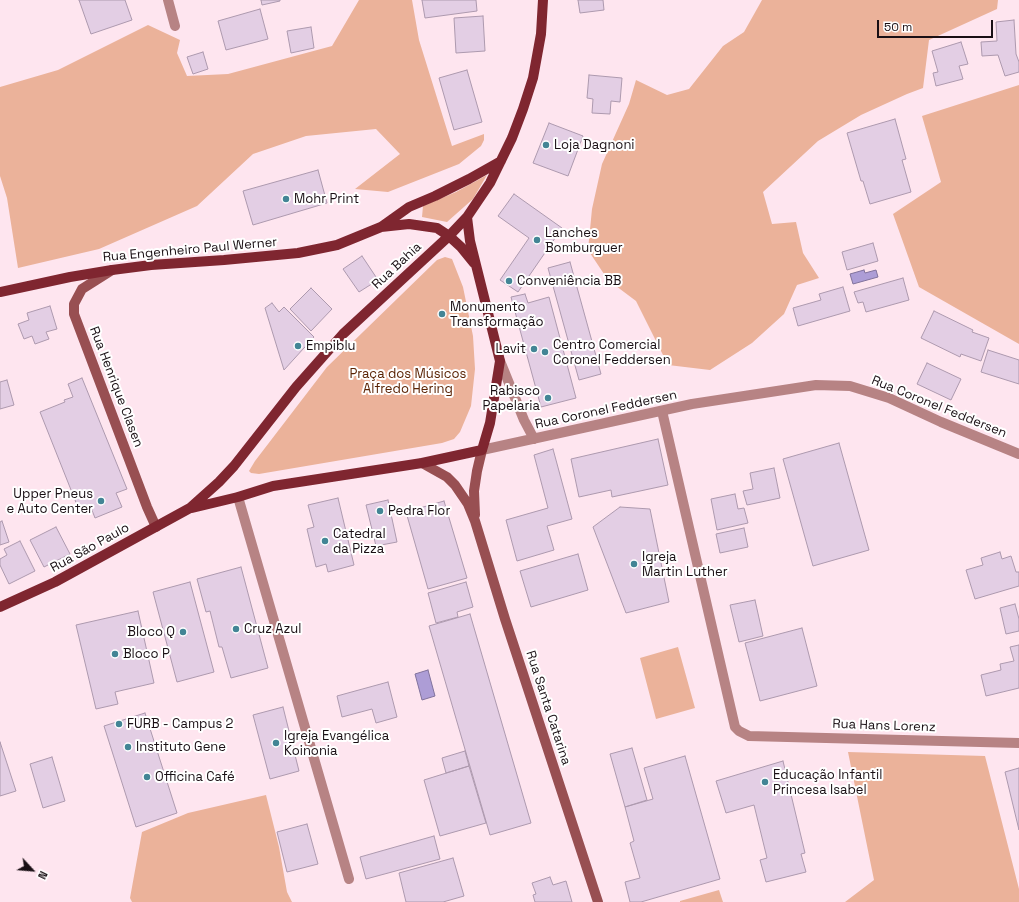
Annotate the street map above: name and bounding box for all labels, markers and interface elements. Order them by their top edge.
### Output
scale bar [879,12,995,38]
text: 50 m [884,19,912,35]
place label: Loja Dagnoni [554,137,635,153]
marker: Loja Dagnoni [541,140,551,150]
place label: Mohr Print [294,191,359,207]
marker: Mohr Print [281,194,291,204]
place label: Lanches Bomburguer [545,225,623,256]
street label: Rua Engenheiro Paul Werner [102,235,278,265]
marker: Lanches Bomburguer [532,235,542,245]
street label: Rua Bahia [369,239,425,293]
place label: Conveniência BB [517,273,621,289]
marker: Conveniência BB [504,276,514,286]
place label: Monumento Transformação [450,299,543,330]
marker: Monumento Transformação [437,309,447,319]
street label: Rua Henrique Clasen [86,324,146,450]
place label: Centro Comercial Coronel Feddersen [553,337,671,368]
place label: Empiblu [306,338,356,354]
marker: Empiblu [293,341,303,351]
place label: Lavit [496,341,526,357]
marker: Lavit [529,344,539,354]
marker: Centro Comercial Coronel Feddersen [540,347,550,357]
park label: Praça dos Músicos Alfredo Hering [350,366,466,397]
street label: Rua Coronel Feddersen [869,373,1009,441]
place label: Rabisco Papelaria [483,383,540,414]
street label: Rua Coronel Feddersen [534,387,678,433]
marker: Rabisco Papelaria [543,393,553,403]
place label: Upper Pneus e Auto Center [7,486,93,517]
marker: Upper Pneus e Auto Center [96,496,106,506]
place label: Pedra Flor [388,503,450,519]
marker: Pedra Flor [375,506,385,516]
street label: Rua São Paulo [48,520,132,576]
place label: Catedral da Pizza [333,526,386,557]
marker: Catedral da Pizza [320,536,330,546]
place label: Igreja Martin Luther [642,549,728,580]
marker: Igreja Martin Luther [629,559,639,569]
place label: Cruz Azul [244,621,301,637]
place label: Bloco Q [127,624,175,640]
marker: Cruz Azul [231,624,241,634]
marker: Bloco Q [178,627,188,637]
place label: Bloco P [123,646,170,662]
marker: Bloco P [110,649,120,659]
street label: Rua Santa Catarina [522,649,574,767]
place label: FURB - Campus 2 [127,716,233,732]
street label: Rua Hans Lorenz [832,716,936,736]
marker: FURB - Campus 2 [114,719,124,729]
place label: Igreja Evangélica Koinonia [284,728,389,759]
marker: Igreja Evangélica Koinonia [271,738,281,748]
place label: Instituto Gene [136,739,226,755]
marker: Instituto Gene [123,742,133,752]
place label: Educação Infantil Princesa Isabel [773,767,882,798]
place label: Officina Café [155,769,235,785]
marker: Officina Café [142,772,152,782]
marker: Educação Infantil Princesa Isabel [760,777,770,787]
north arrow [12,850,52,890]
text: N [35,869,51,882]

